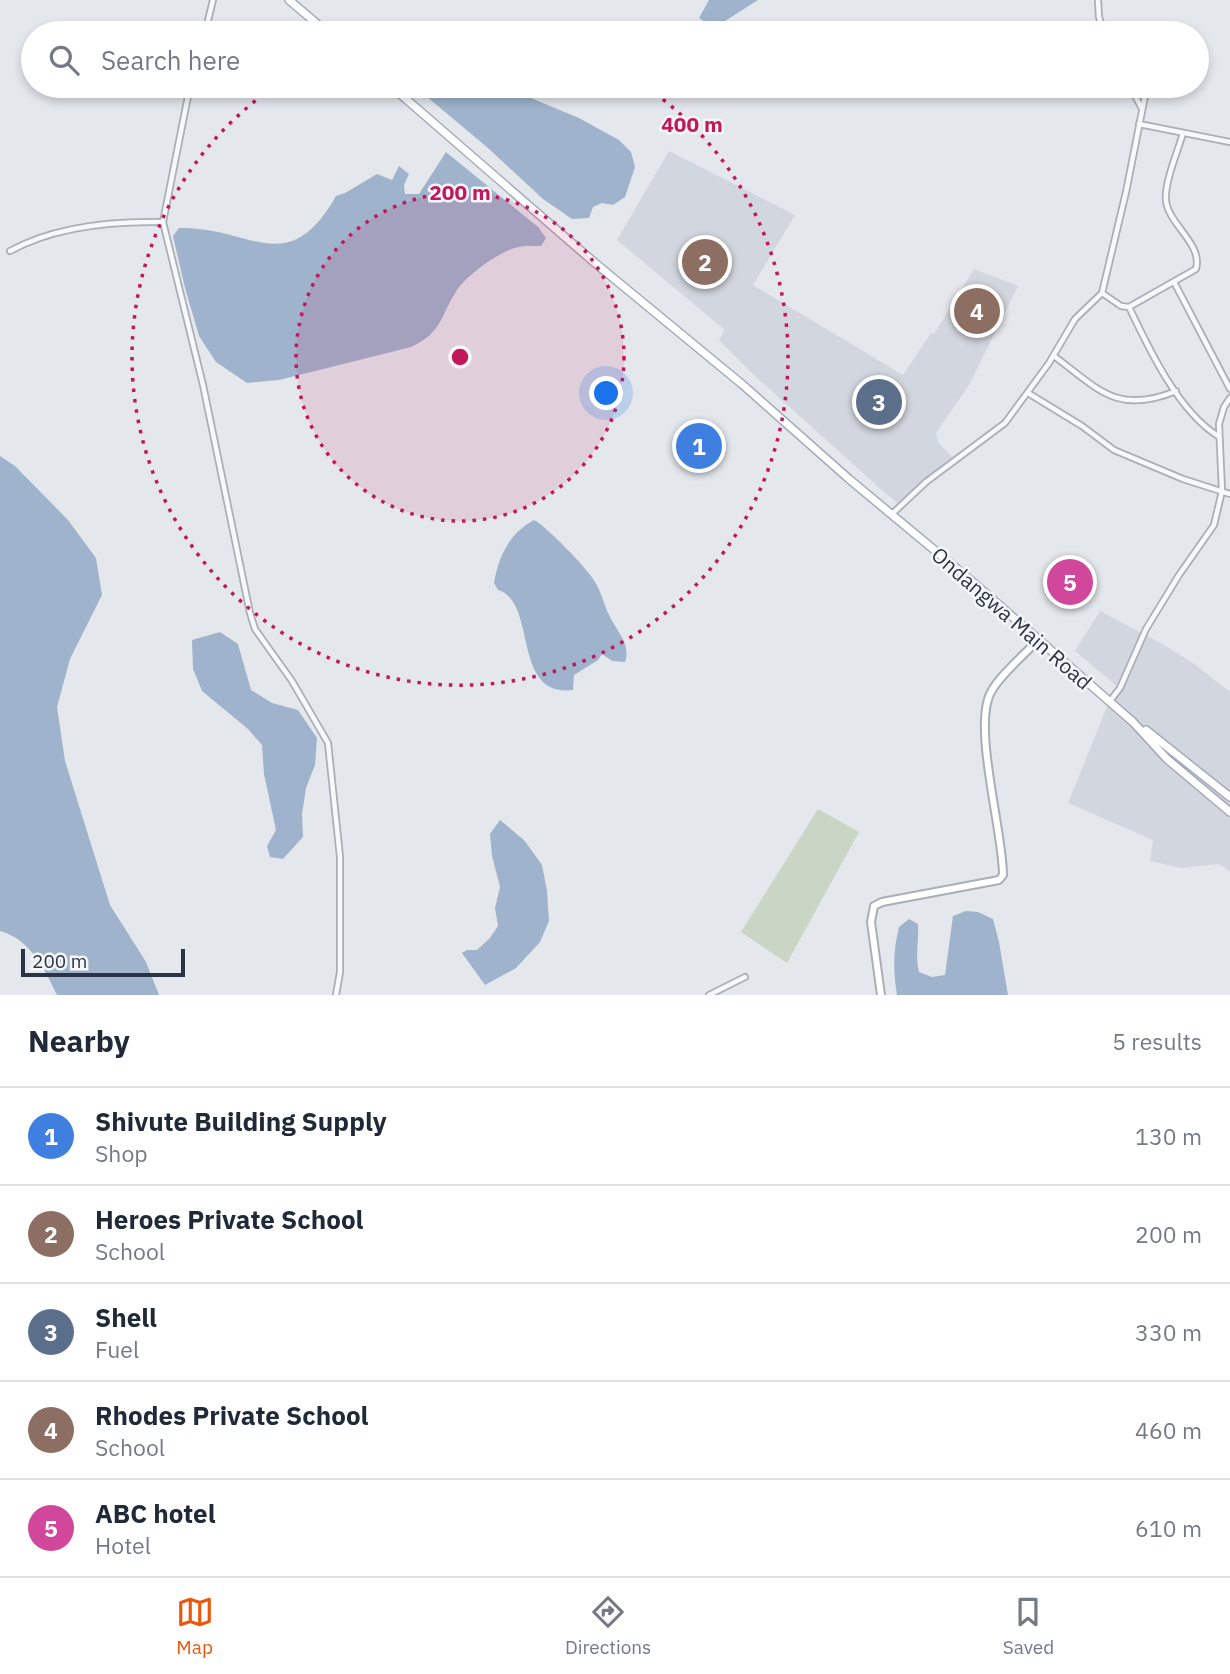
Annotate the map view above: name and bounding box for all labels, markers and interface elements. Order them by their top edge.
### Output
search box [21,21,1209,98]
icon: search [45,41,83,79]
text: Search here [101,43,240,77]
text: 400 m [661,110,723,138]
text: 200 m [429,178,491,206]
pin: 2 [682,236,728,288]
pin: 4 [954,285,1000,337]
centre of rings [448,345,472,369]
your location [589,376,623,410]
pin: 3 [856,376,902,428]
pin: 1 [676,420,722,472]
street label: Ondangwa Main Road [926,540,1098,696]
pin: 5 [1047,556,1093,608]
scale bar [21,946,186,978]
text: 200 m [32,949,87,973]
text: Nearby [28,1021,130,1060]
text: 5 results [1112,1026,1202,1056]
text: Shivute Building Supply [95,1104,387,1138]
text: 1 [44,1121,58,1151]
text: 130 m [1135,1121,1202,1151]
text: Shop [95,1138,148,1168]
text: Heroes Private School [95,1202,363,1236]
text: 2 [44,1219,58,1249]
text: 200 m [1135,1219,1202,1249]
text: School [95,1236,165,1266]
text: Shell [95,1300,157,1334]
text: 3 [44,1317,58,1347]
text: 330 m [1135,1317,1202,1347]
text: Fuel [95,1334,139,1364]
text: Rhodes Private School [95,1398,368,1432]
text: 4 [44,1415,58,1445]
text: 460 m [1135,1415,1202,1445]
text: School [95,1432,165,1462]
text: ABC hotel [95,1496,216,1530]
text: 5 [44,1513,58,1543]
text: 610 m [1135,1513,1202,1543]
text: Hotel [95,1530,151,1560]
tab: Map [176,1593,214,1659]
tab: Directions [565,1593,651,1659]
tab: Saved [1003,1593,1054,1659]

